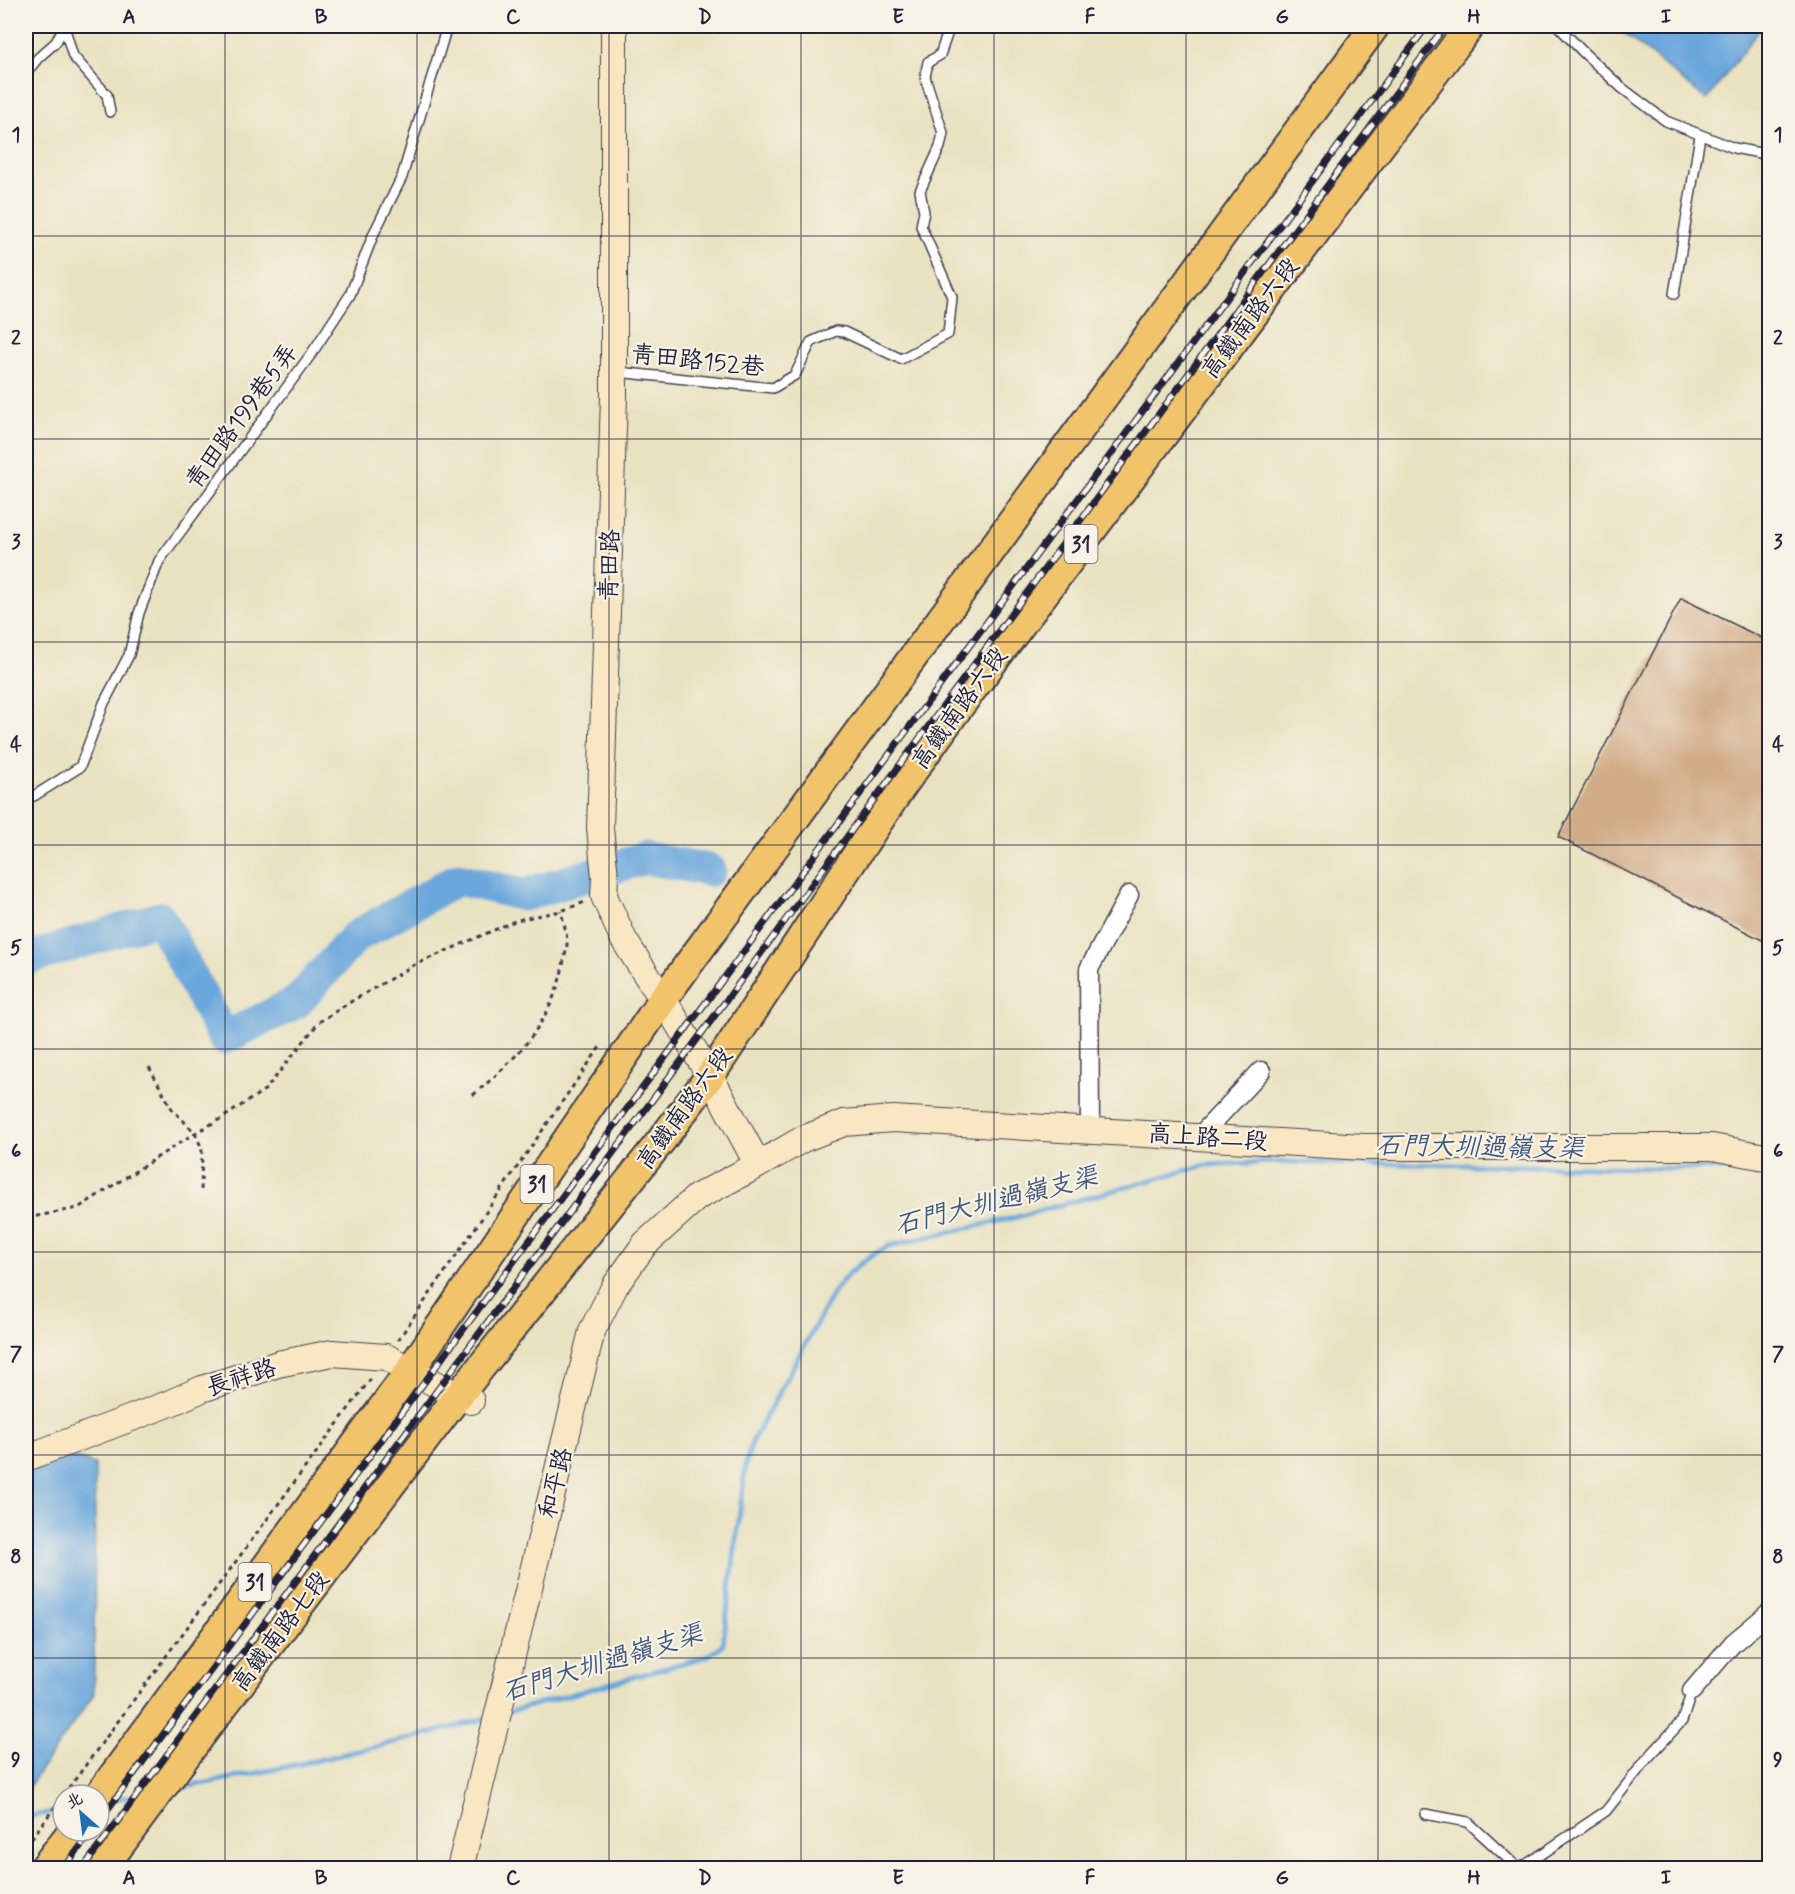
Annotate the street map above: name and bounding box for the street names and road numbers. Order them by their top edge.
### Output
street label: 高鐵南路六段 [1195,252,1307,386]
street label: 青田路199巷5弄 [179,338,305,496]
street label: 青田路152巷 [630,339,766,384]
road number: 31 [1064,525,1098,563]
street label: 青田路 [594,529,627,602]
street label: 高鐵南路六段 [905,642,1015,776]
street label: 高鐵南路六段 [630,1042,740,1176]
street label: 高上路二段 [1147,1119,1269,1158]
road number: 31 [520,1165,554,1203]
street label: 長祥路 [202,1353,280,1404]
street label: 和平路 [533,1445,580,1522]
road number: 31 [238,1563,272,1601]
street label: 高鐵南路七段 [225,1565,337,1699]

